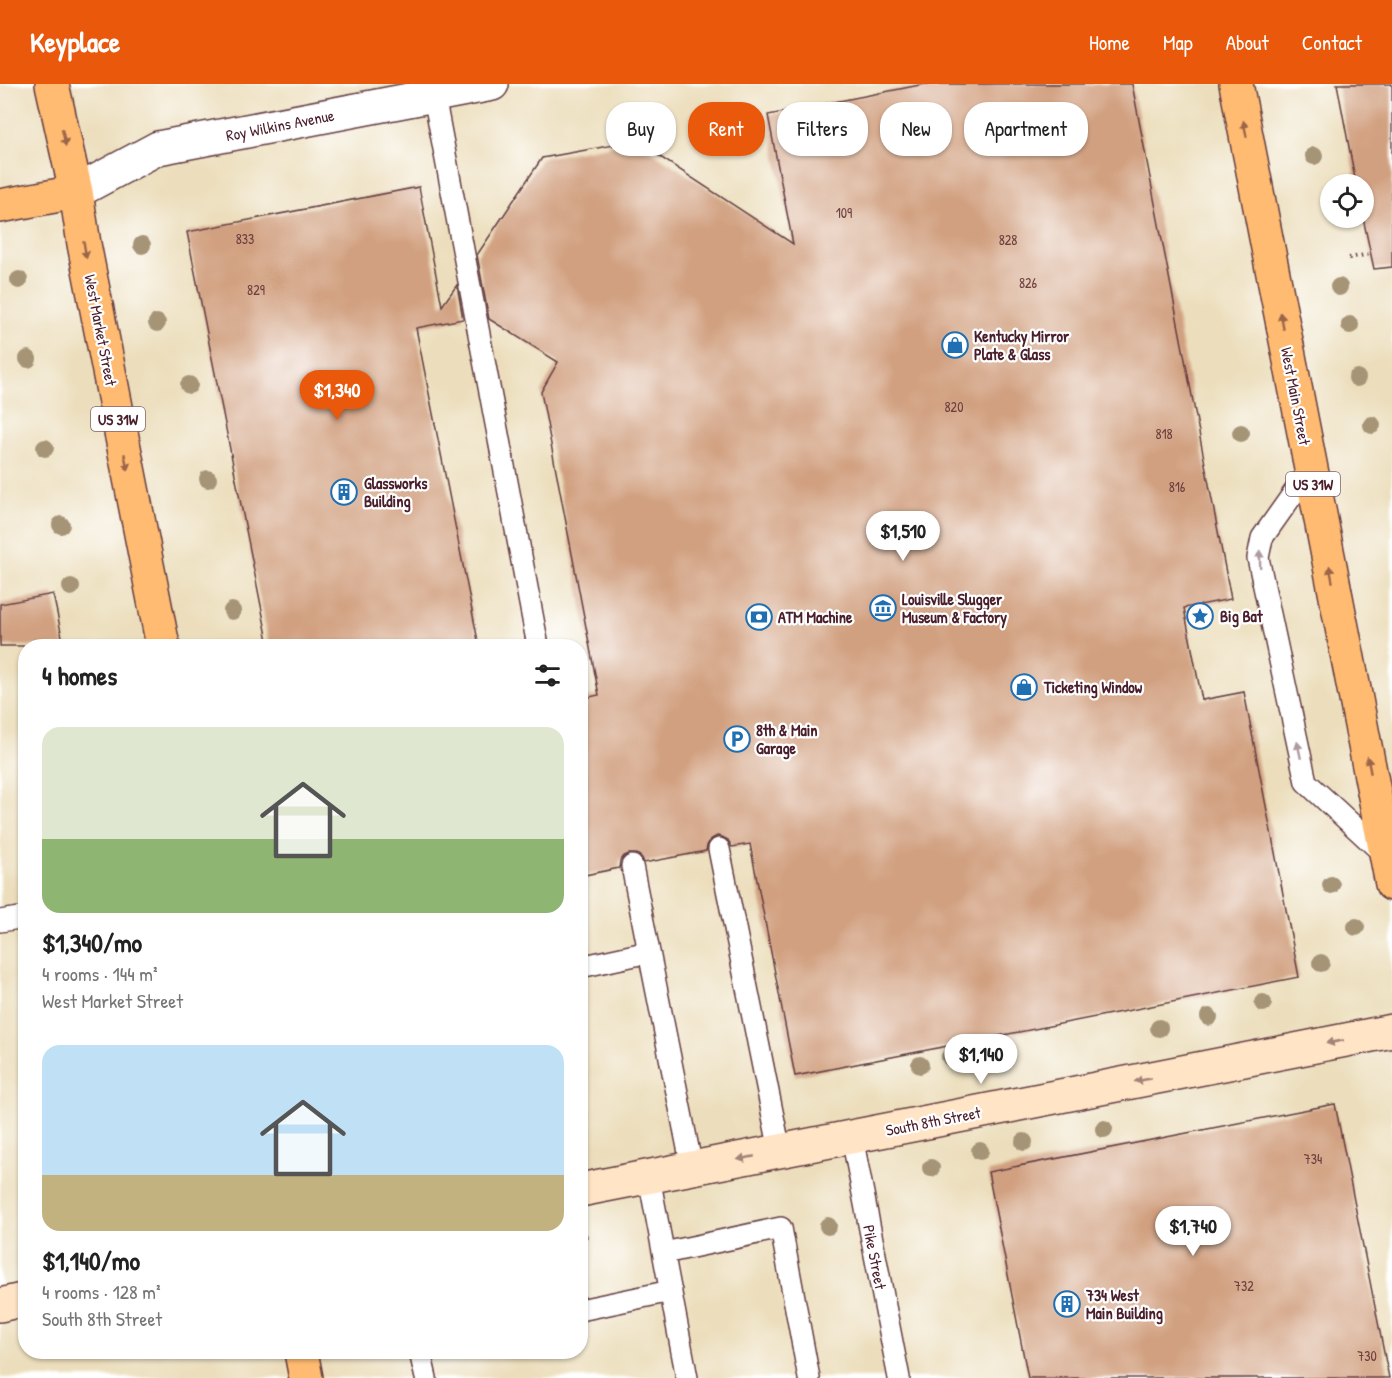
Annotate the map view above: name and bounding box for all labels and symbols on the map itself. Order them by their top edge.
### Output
street label: Roy Wilkins Avenue [224,104,337,146]
one-way arrow [1240,119,1249,138]
one-way arrow [60,129,69,148]
house number: 109 [836,203,852,222]
house number: 833 [236,229,254,248]
house number: 828 [999,230,1017,249]
one-way arrow [81,240,90,259]
street label: West Market Street [79,272,123,388]
house number: 826 [1019,273,1038,292]
house number: 829 [247,280,265,299]
one-way arrow [1277,311,1286,330]
place label: Kentucky Mirror Plate & Glass [974,325,1070,365]
shop icon: Kentucky Mirror Plate & Glass [940,330,970,360]
street label: West Main Street [1276,345,1316,447]
pin: $1,340 [288,370,386,421]
house number: 820 [945,397,963,416]
road number: US 31W [91,407,145,431]
house number: 818 [1155,424,1173,443]
one-way arrow [122,452,131,471]
place label: Glassworks Building [364,472,428,513]
road number: US 31W [1286,472,1340,496]
building icon: Glassworks Building [329,477,359,507]
house number: 816 [1169,477,1186,496]
pin: $1,510 [854,511,952,562]
one-way arrow [1255,549,1265,568]
one-way arrow [1326,564,1335,583]
place label: Louisville Slugger Museum & Factory [902,588,1007,629]
museum icon: Louisville Slugger Museum & Factory [868,593,898,623]
place icon: Big Bat [1185,601,1215,631]
bank icon: ATM Machine [744,602,774,632]
place label: Big Bat [1220,605,1263,628]
place label: ATM Machine [778,606,853,628]
shop icon: Ticketing Window [1009,672,1039,702]
place label: Ticketing Window [1043,676,1143,699]
place label: 8th & Main Garage [756,719,818,760]
parking icon: 8th & Main Garage [722,724,752,754]
one-way arrow [1294,740,1303,759]
one-way arrow [1364,756,1373,775]
pin: $1,140 [932,1034,1030,1085]
one-way arrow [1325,1038,1344,1047]
one-way arrow [1134,1076,1153,1085]
street label: South 8th Street [884,1101,983,1141]
house number: 734 [1304,1149,1322,1168]
one-way arrow [736,1154,755,1163]
pin: $1,740 [1144,1206,1242,1257]
street label: Pike Street [858,1223,892,1292]
house number: 732 [1234,1276,1254,1295]
place label: 734 West Main Building [1085,1284,1163,1325]
building icon: 734 West Main Building [1052,1289,1082,1319]
house number: 730 [1357,1346,1377,1365]

